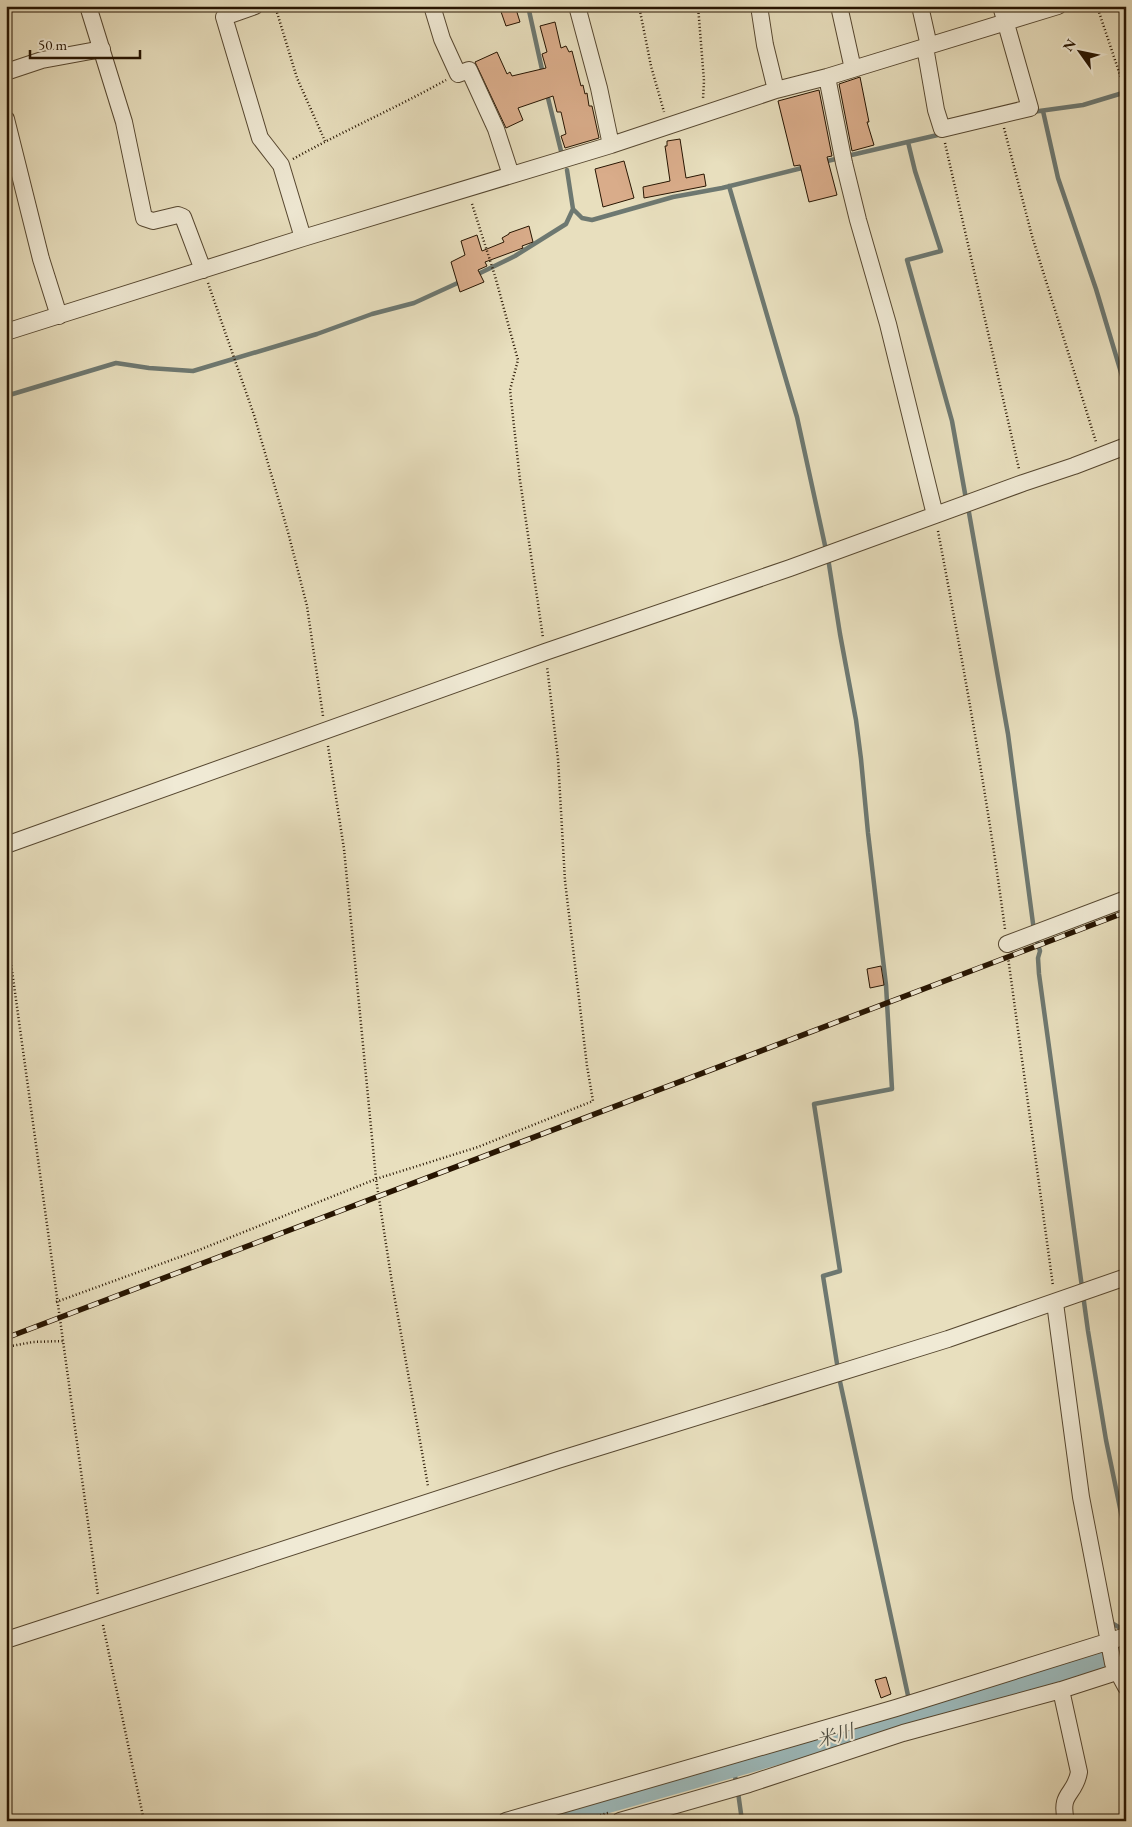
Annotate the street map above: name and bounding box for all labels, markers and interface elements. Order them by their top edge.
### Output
scale bar [30,28,140,60]
north arrow [1054,28,1104,78]
text: 50 m [38,35,67,54]
text: N [1058,35,1080,55]
water label: 米川 [813,1718,859,1753]

